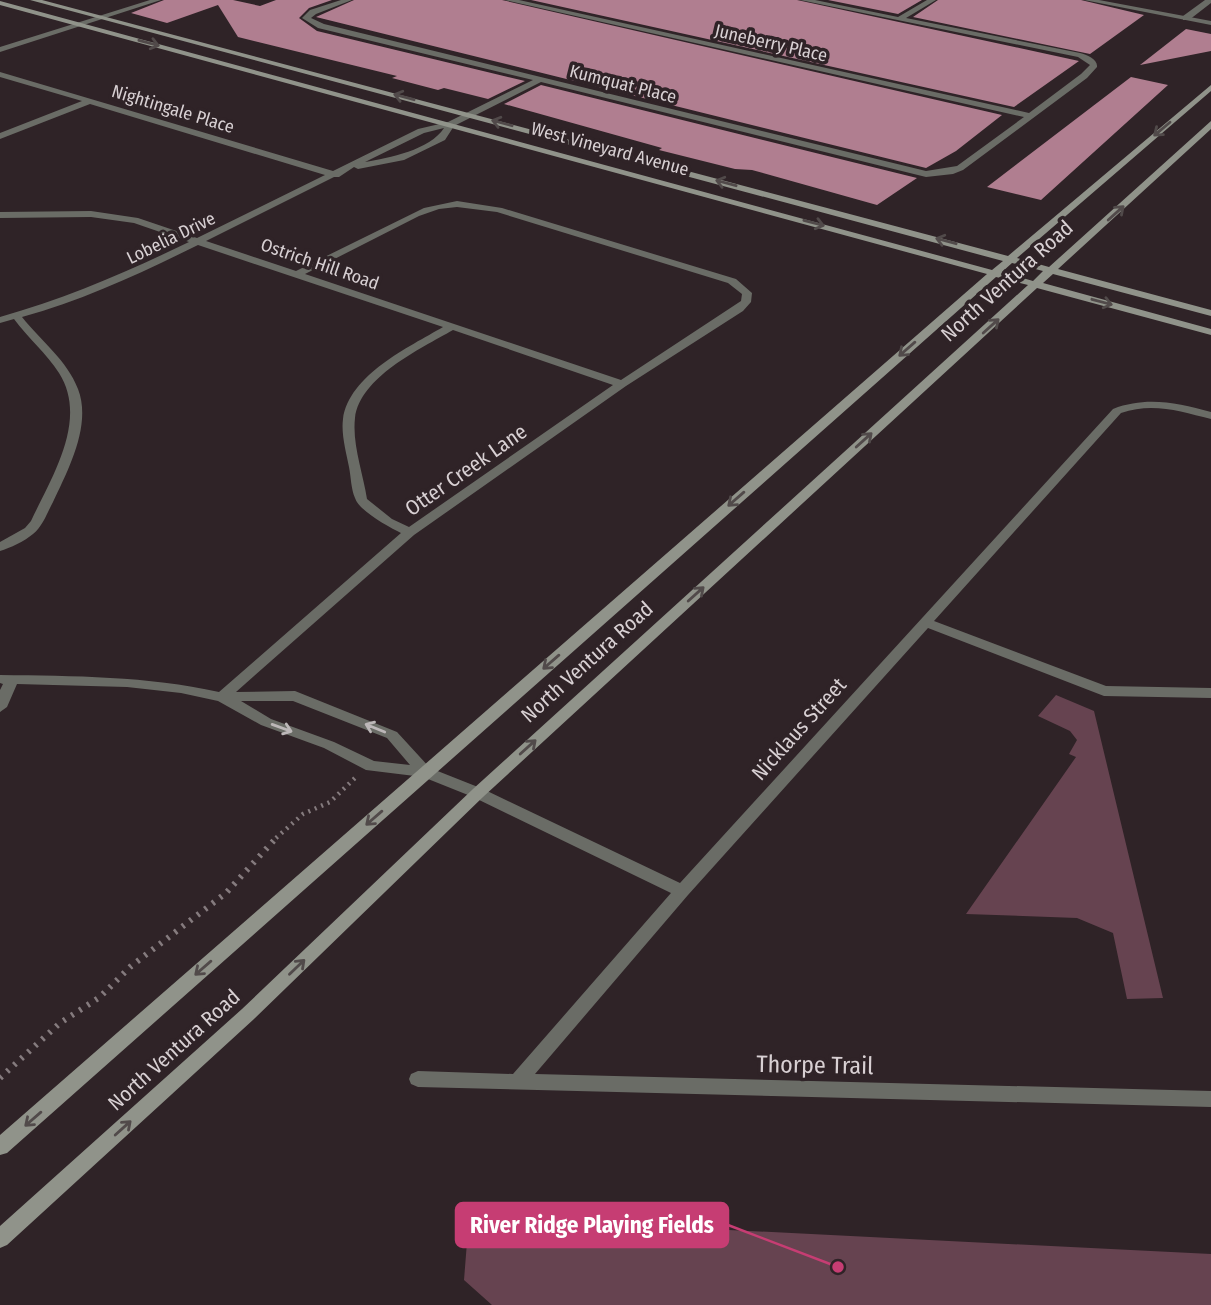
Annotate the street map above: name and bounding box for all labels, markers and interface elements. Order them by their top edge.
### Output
street label: Juneberry Place [713,19,830,67]
one-way arrow [137,37,160,50]
street label: Kumquat Place [567,60,679,108]
street label: Nightingale Place [109,80,237,138]
one-way arrow [393,90,415,103]
one-way arrow [491,116,514,129]
street label: West Vineyard Avenue [529,117,691,181]
one-way arrow [1154,121,1172,137]
one-way arrow [715,176,738,189]
one-way arrow [1106,206,1124,222]
street label: Lobelia Drive [123,207,219,269]
street label: North Ventura Road [936,215,1078,347]
one-way arrow [802,217,825,230]
street label: Ostrich Hill Road [258,233,382,295]
one-way arrow [935,234,958,247]
one-way arrow [1091,296,1113,309]
one-way arrow [982,317,999,334]
one-way arrow [899,341,917,357]
street label: Otter Creek Lane [400,418,532,522]
one-way arrow [855,433,873,449]
one-way arrow [728,491,746,507]
one-way arrow [687,585,704,602]
street label: North Ventura Road [516,596,658,728]
one-way arrow [542,654,560,670]
street label: Nicklaus Street [746,672,852,786]
one-way arrow [365,721,386,734]
one-way arrow [271,723,293,735]
one-way arrow [519,738,536,755]
one-way arrow [366,809,383,826]
one-way arrow [288,958,305,975]
one-way arrow [194,960,212,976]
street label: North Ventura Road [103,984,245,1116]
street label: Thorpe Trail [756,1050,874,1080]
one-way arrow [24,1110,42,1126]
one-way arrow [114,1119,131,1136]
callout: River Ridge Playing Fields [456,1203,728,1247]
text: River Ridge Playing Fields [470,1211,714,1239]

